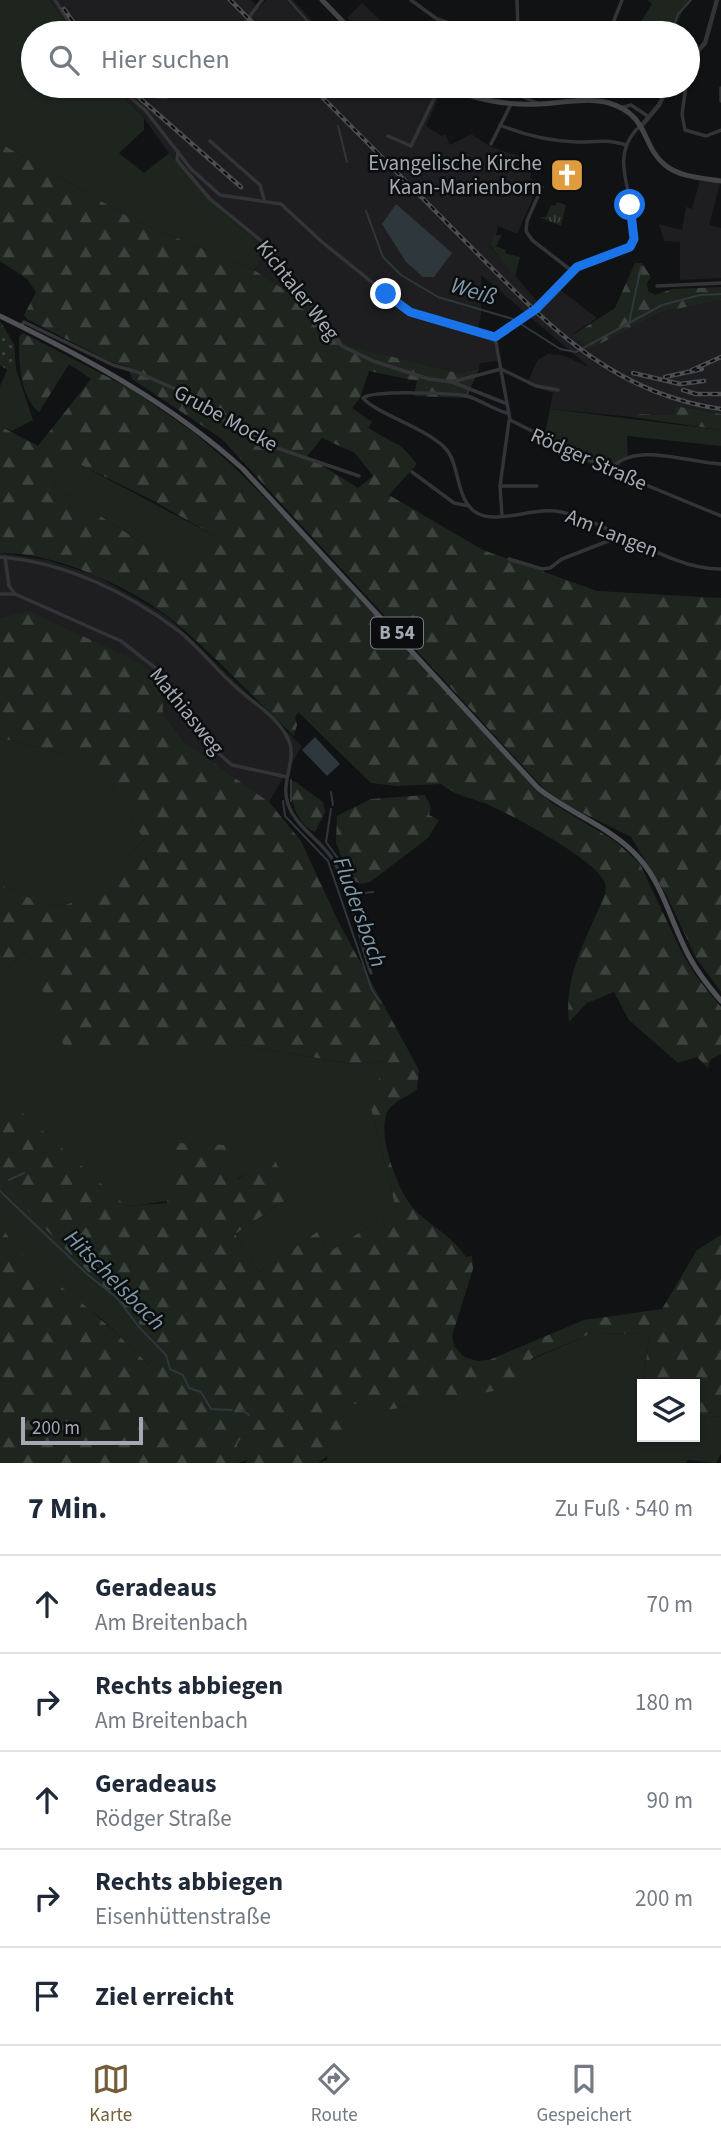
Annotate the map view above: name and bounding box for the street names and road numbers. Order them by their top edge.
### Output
street label: Kichtaler Weg [249,233,347,347]
street label: Grube Mocke [169,377,283,459]
street label: Rödger Straße [526,420,652,498]
street label: Am Langen [561,501,663,565]
road number: B 54 [371,618,423,648]
street label: Mathiasweg [142,661,232,761]

